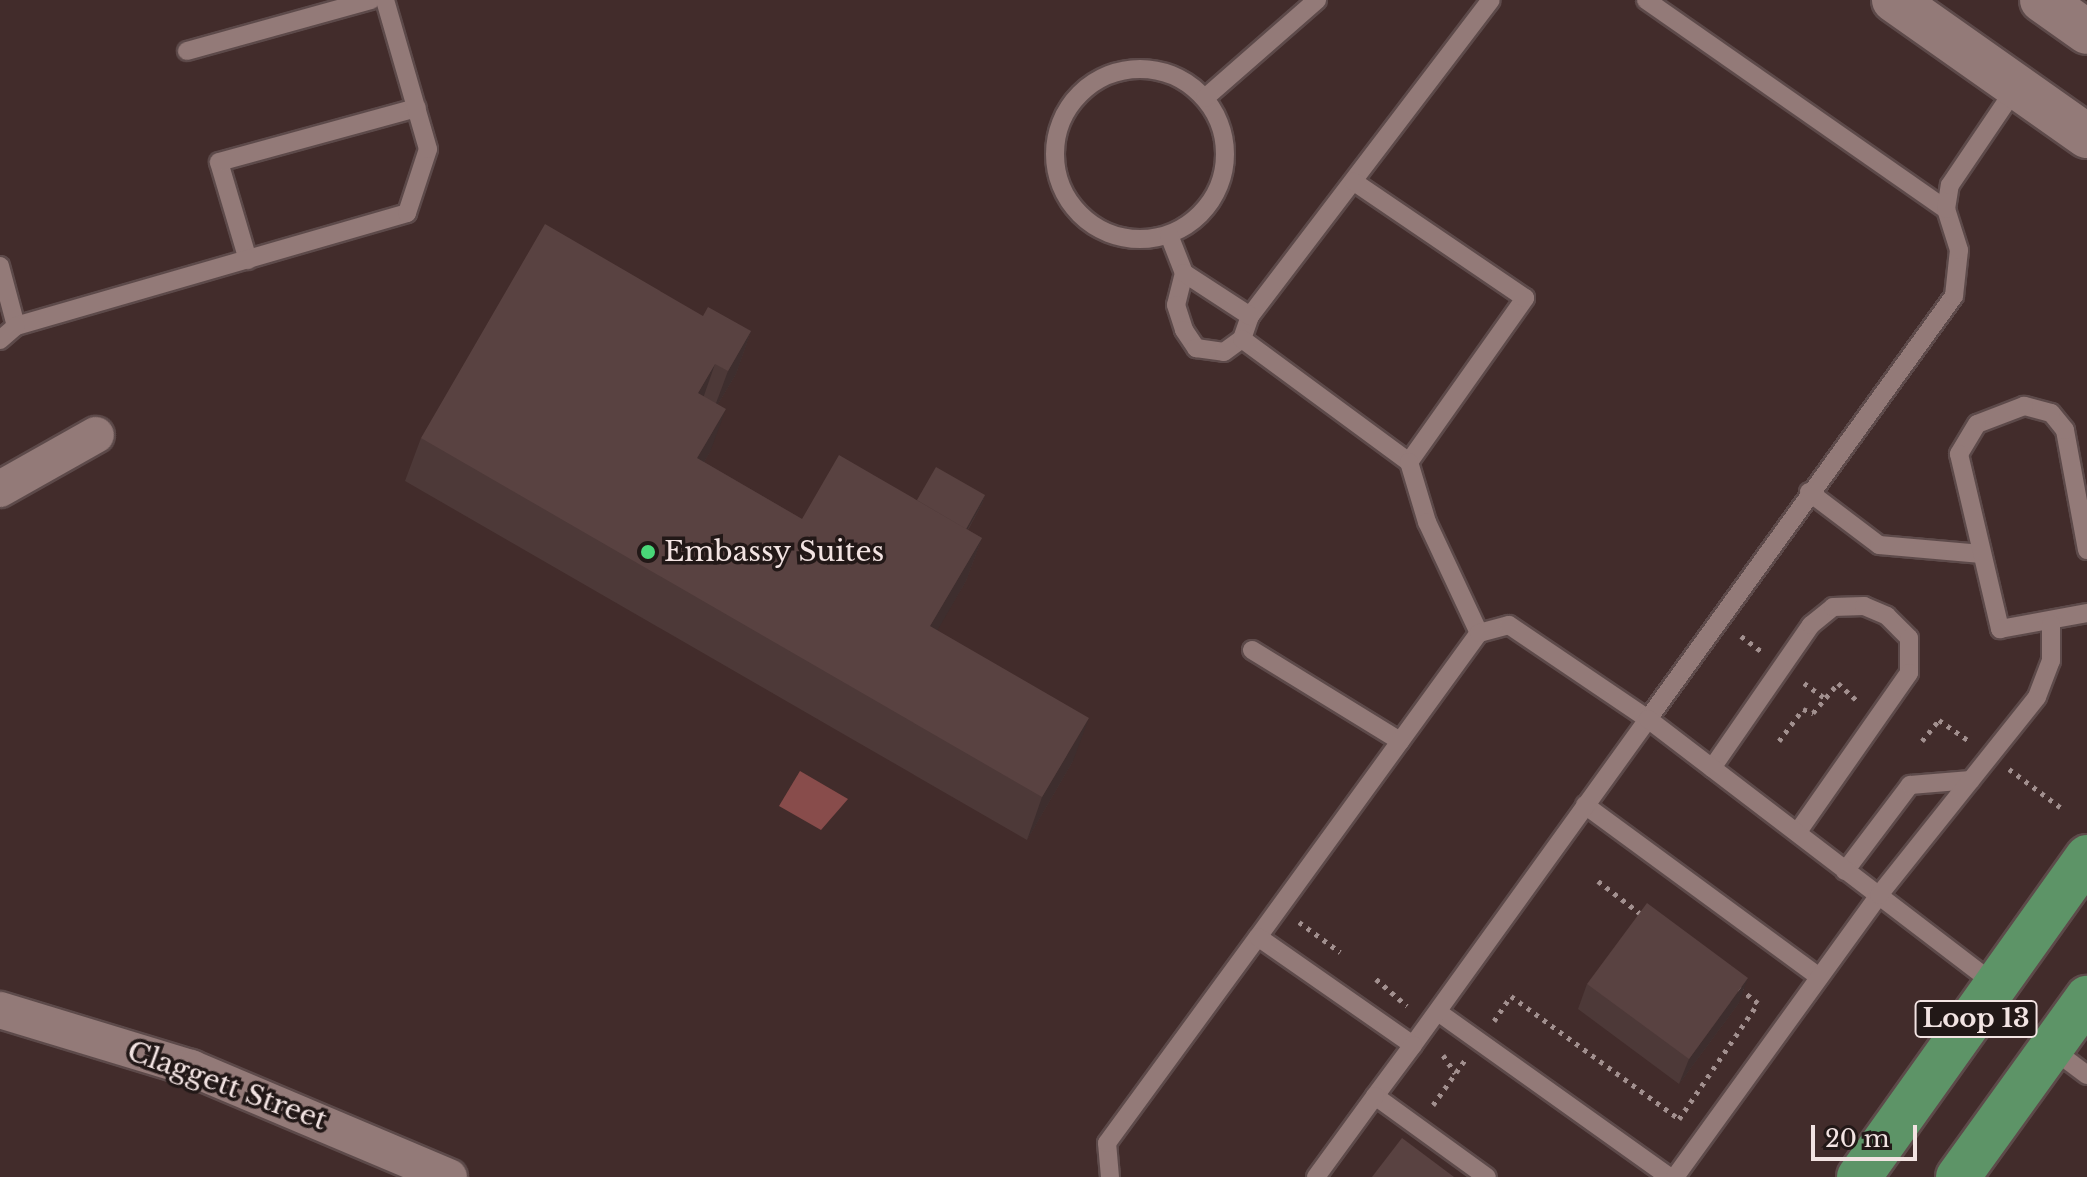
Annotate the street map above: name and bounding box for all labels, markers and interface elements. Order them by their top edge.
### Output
place label: Embassy Suites [664,535,885,569]
marker: Embassy Suites [639,543,657,561]
road number: Loop 13 [1914,997,2038,1041]
street label: Claggett Street [123,1034,331,1138]
scale bar [1815,1109,1921,1159]
text: 20 m [1825,1124,1890,1153]

